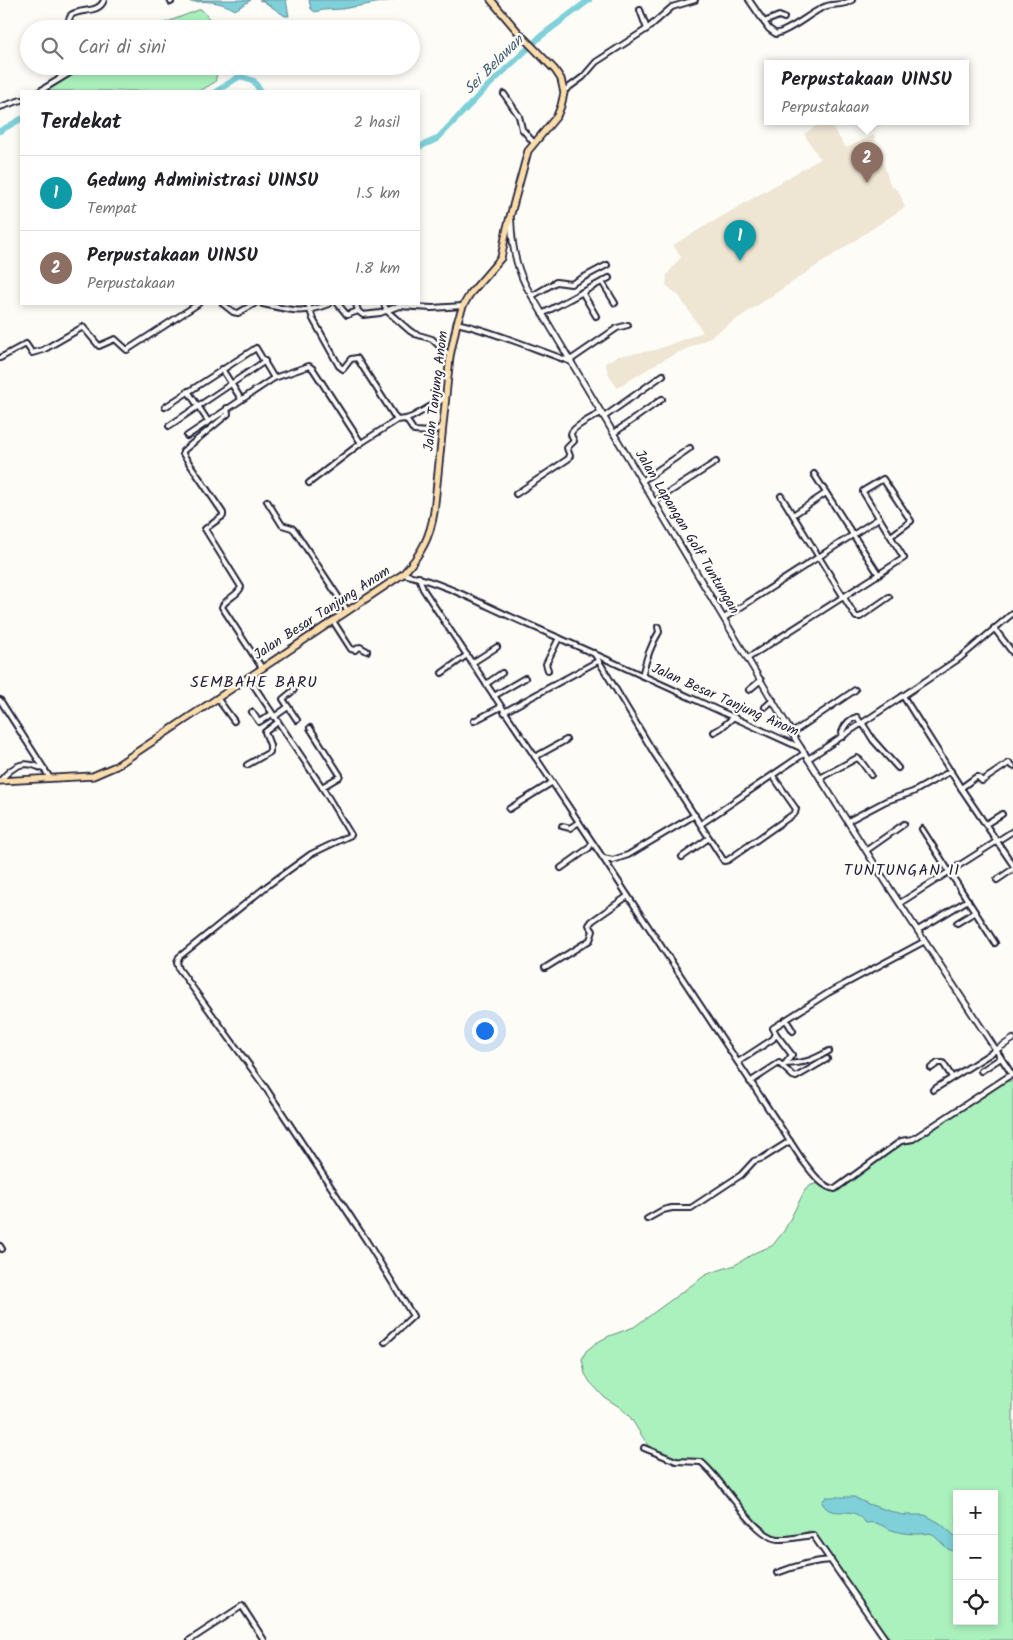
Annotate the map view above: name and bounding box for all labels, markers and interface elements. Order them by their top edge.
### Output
search box [20,20,420,75]
water label: Sei Belawan [458,29,530,101]
text: Cari di sini [78,33,166,63]
icon: search [38,34,66,62]
popup [764,60,969,125]
text: Perpustakaan UINSU [781,65,952,95]
text: Perpustakaan [781,95,869,120]
text: Terdekat [40,106,121,139]
text: 2 hasil [354,110,400,135]
pin: 2 [851,142,883,183]
text: Gedung Administrasi UINSU [87,166,318,196]
text: 1 [54,181,58,206]
text: 1.5 km [356,181,400,206]
text: Tempat [87,196,137,221]
pin: 1 [724,220,756,261]
text: Perpustakaan UINSU [87,241,258,271]
text: 2 [51,256,61,281]
text: 1.8 km [355,256,400,281]
text: Perpustakaan [87,271,175,296]
street label: Jalan Tanjung Anom [418,330,454,452]
street label: Jalan Lapangan Golf Tuntungan [629,446,745,618]
street label: Jalan Besar Tanjung Anom [249,560,395,666]
street label: Jalan Besar Tanjung Anom [648,658,802,742]
district label: SEMBAHE BARU [190,670,318,695]
district label: TUNTUNGAN II [844,858,960,883]
your location [472,1018,498,1044]
map controls [953,1490,998,1625]
button: + [953,1490,998,1535]
button: − [953,1535,998,1580]
button: locate [953,1580,998,1625]

